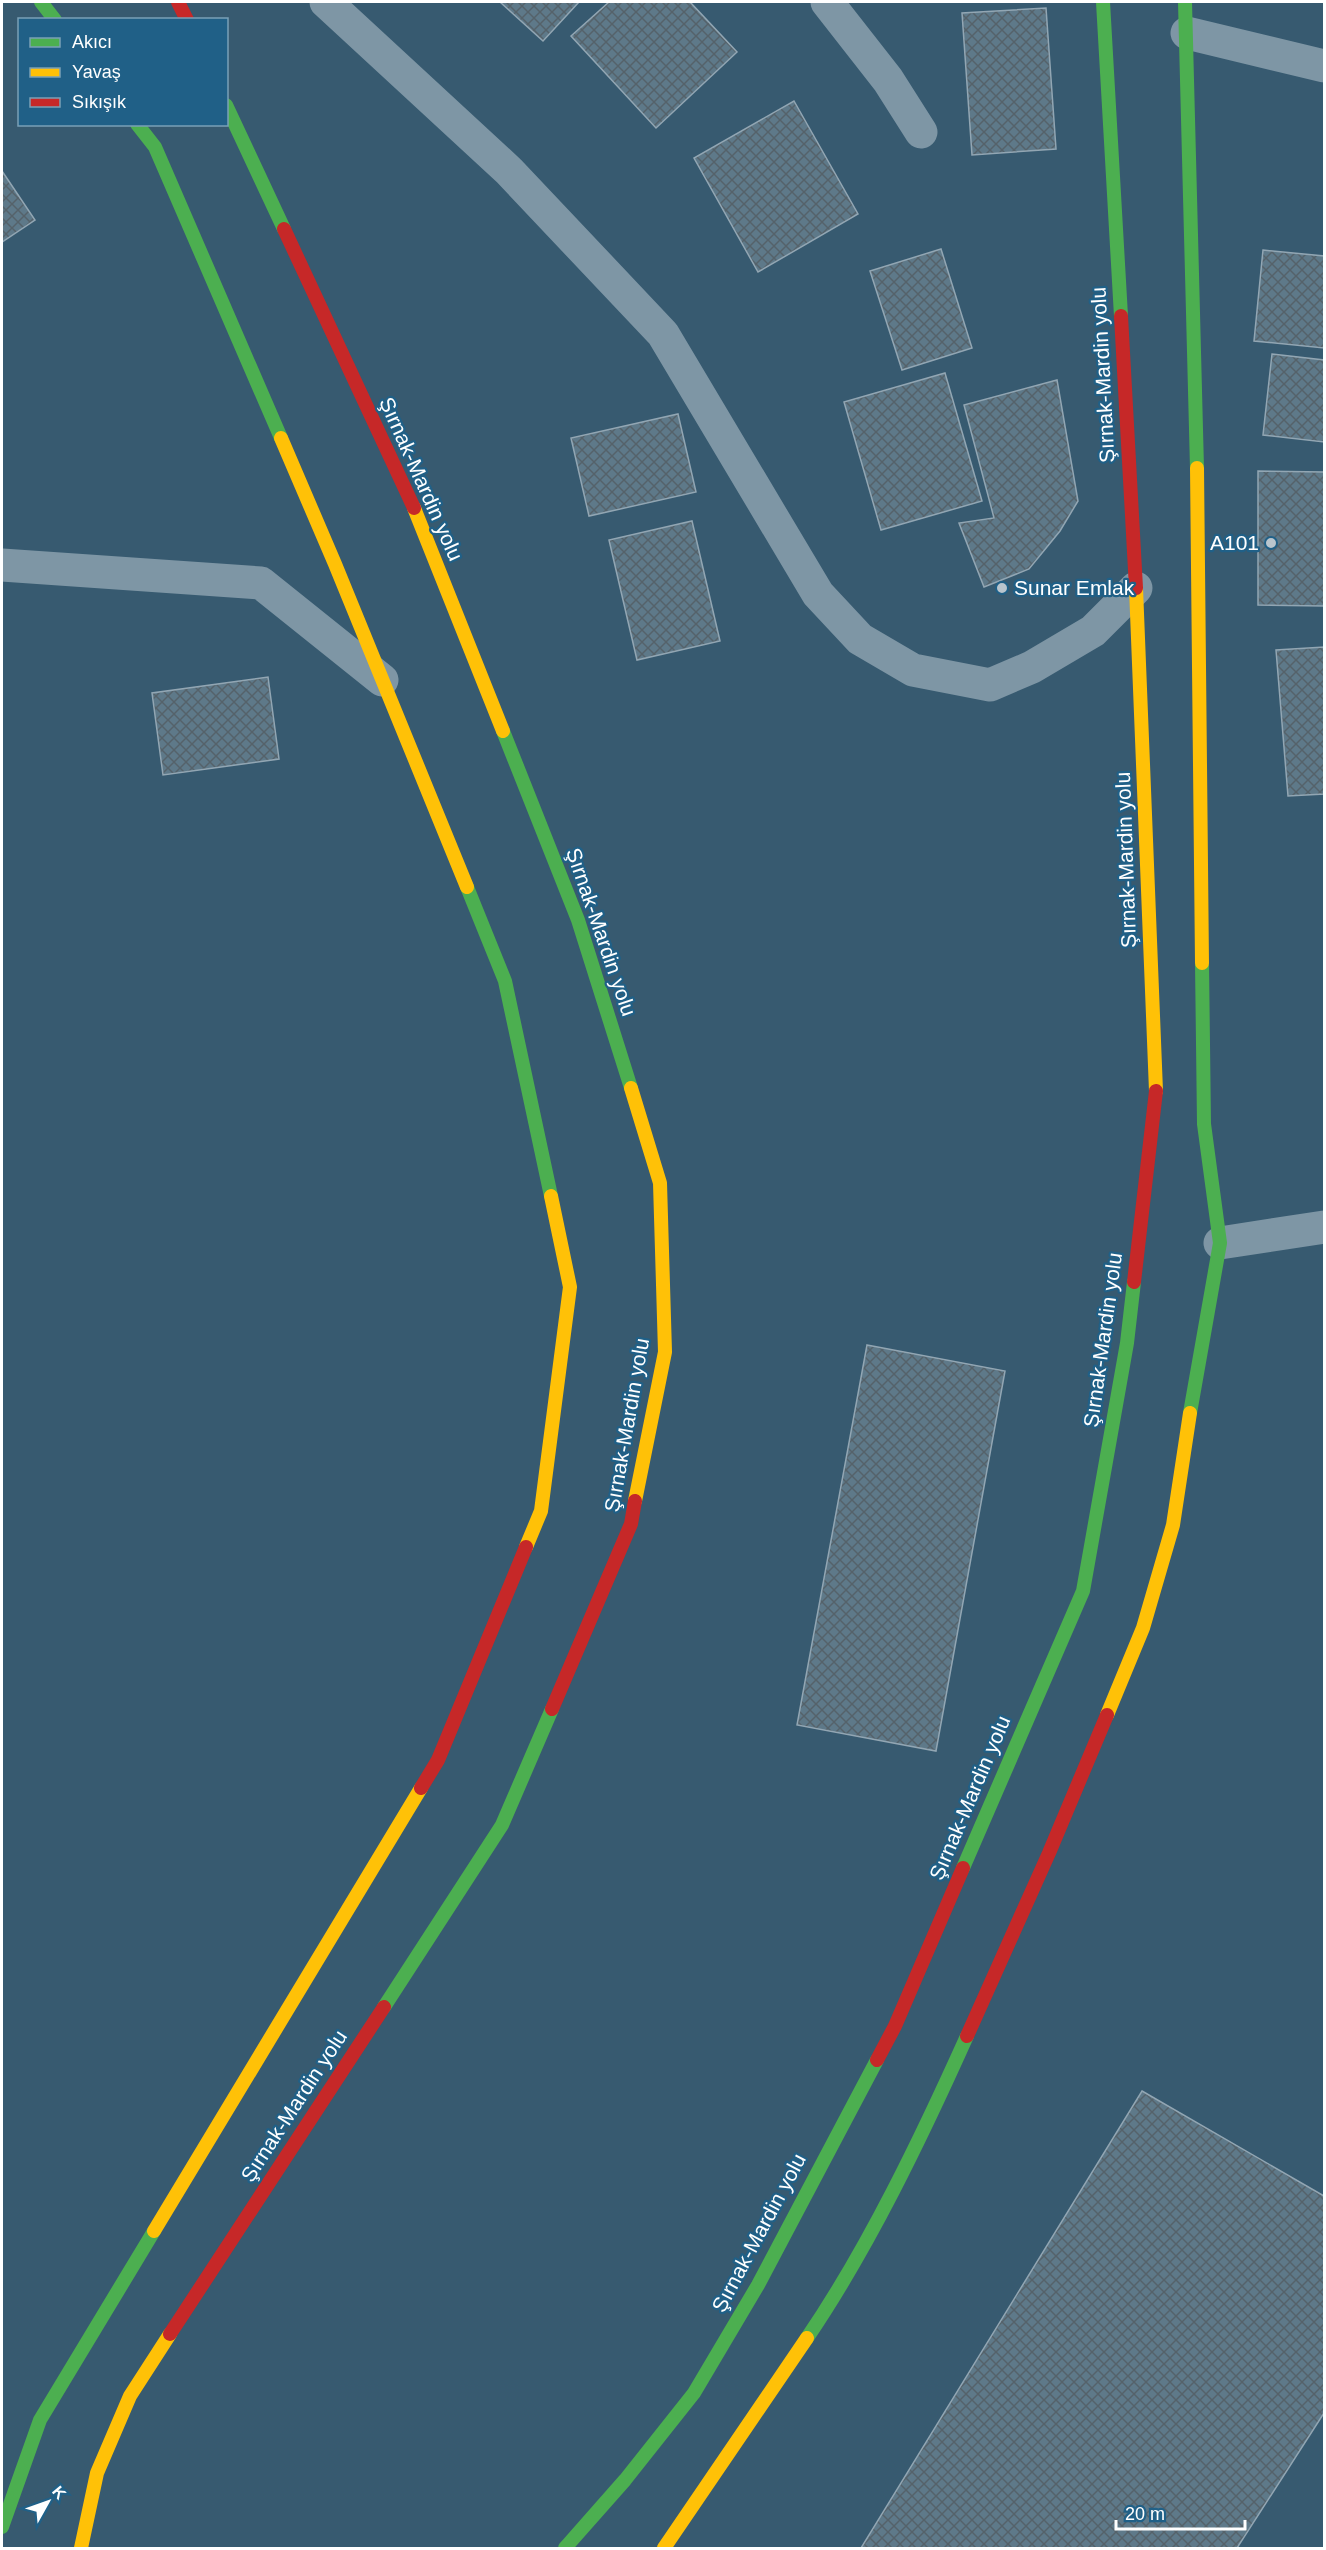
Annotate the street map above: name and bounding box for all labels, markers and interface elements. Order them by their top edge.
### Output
legend [18,18,228,126]
text: Akıcı [72,32,112,52]
text: Yavaş [72,62,121,82]
text: Sıkışık [72,92,127,112]
street label: Şırnak-Mardin yolu [1086,286,1119,464]
street label: Şırnak-Mardin yolu [375,394,468,564]
place label: A101 [1210,531,1259,554]
marker: A101 [1264,536,1278,550]
place label: Sunar Emlak [1014,576,1135,599]
marker: Sunar Emlak [995,581,1009,595]
street label: Şırnak-Mardin yolu [1111,772,1140,948]
street label: Şırnak-Mardin yolu [562,845,641,1019]
street label: Şırnak-Mardin yolu [1079,1251,1126,1429]
street label: Şırnak-Mardin yolu [600,1336,653,1514]
street label: Şırnak-Mardin yolu [925,1712,1015,1883]
street label: Şırnak-Mardin yolu [236,2026,351,2186]
street label: Şırnak-Mardin yolu [707,2150,810,2316]
north arrow [18,2472,78,2532]
text: K [49,2483,70,2503]
scale bar [1116,2493,1245,2531]
text: 20 m [1125,2504,1165,2524]

